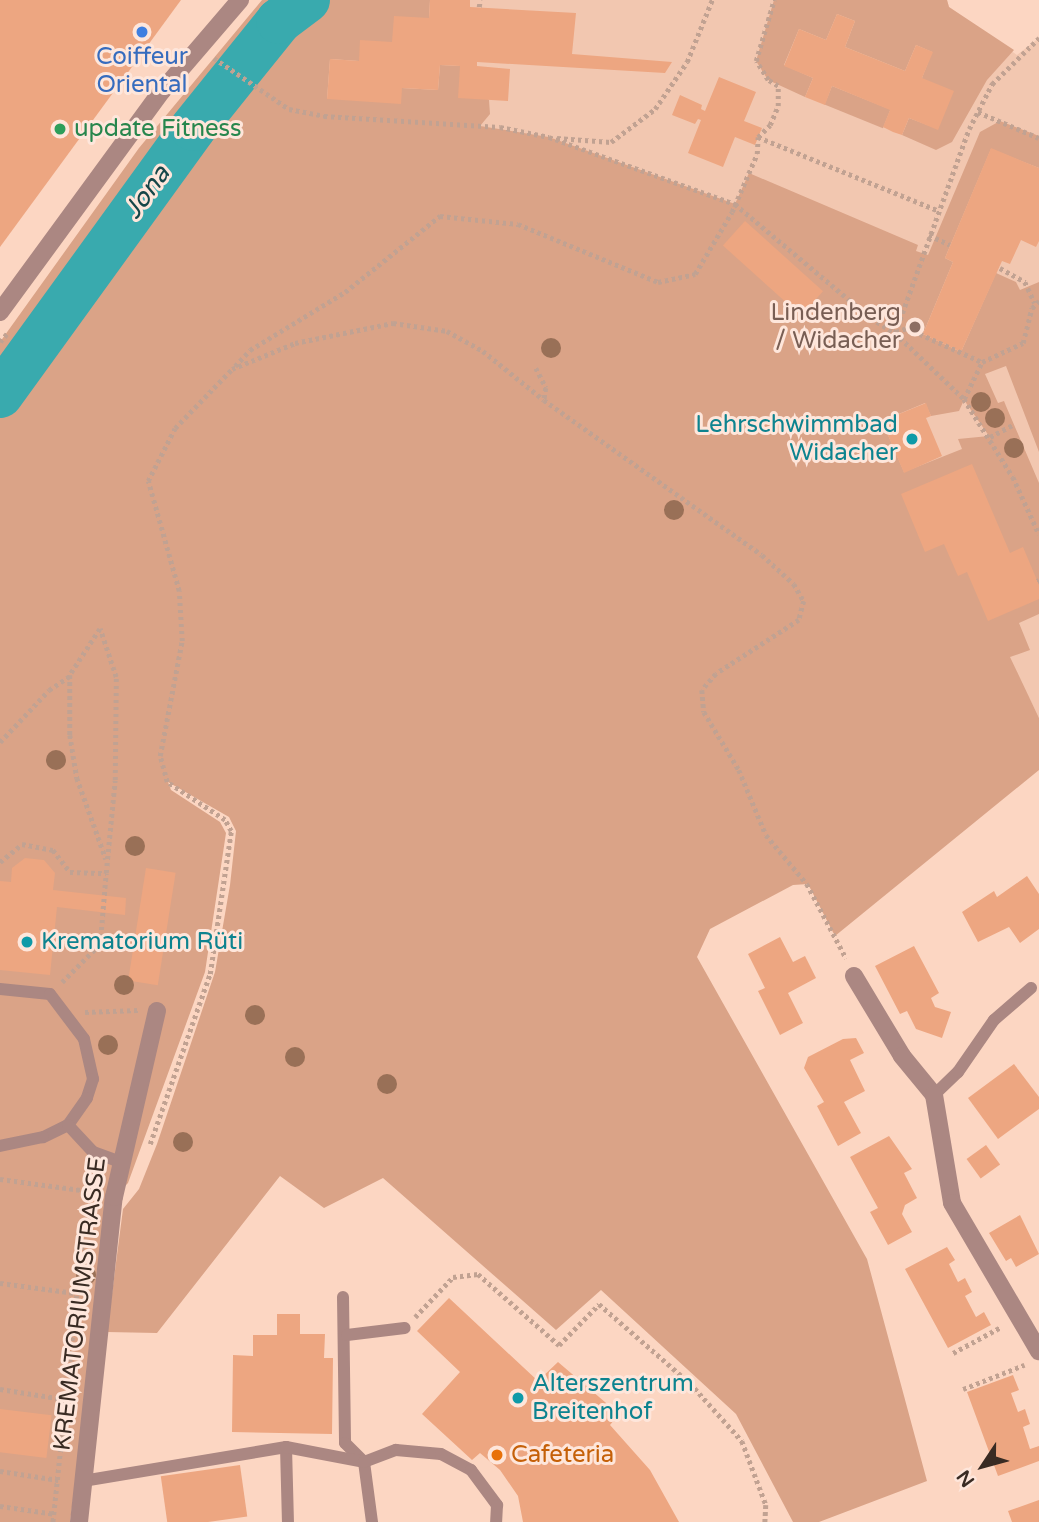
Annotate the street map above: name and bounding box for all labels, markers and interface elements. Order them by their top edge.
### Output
marker: Coiffeur Oriental [134,24,150,40]
place label: Coiffeur Oriental [96,43,188,99]
place label: update Fitness [74,115,242,143]
marker: update Fitness [52,121,68,137]
water label: Jona [117,159,177,225]
place label: Lindenberg / Widacher [771,299,901,355]
marker: Lindenberg / Widacher [907,319,923,335]
place label: Lehrschwimmbad Widacher [695,411,898,467]
marker: Lehrschwimmbad Widacher [904,431,920,447]
place label: Krematorium Rüti [41,928,243,956]
marker: Krematorium Rüti [19,934,35,950]
street label: KREMATORIUMSTRASSE [48,1156,112,1452]
place label: Alterszentrum Breitenhof [532,1370,694,1426]
marker: Alterszentrum Breitenhof [510,1390,526,1406]
north arrow [948,1431,1018,1501]
place label: Cafeteria [511,1441,614,1469]
marker: Cafeteria [489,1447,505,1463]
text: N [953,1466,979,1491]

